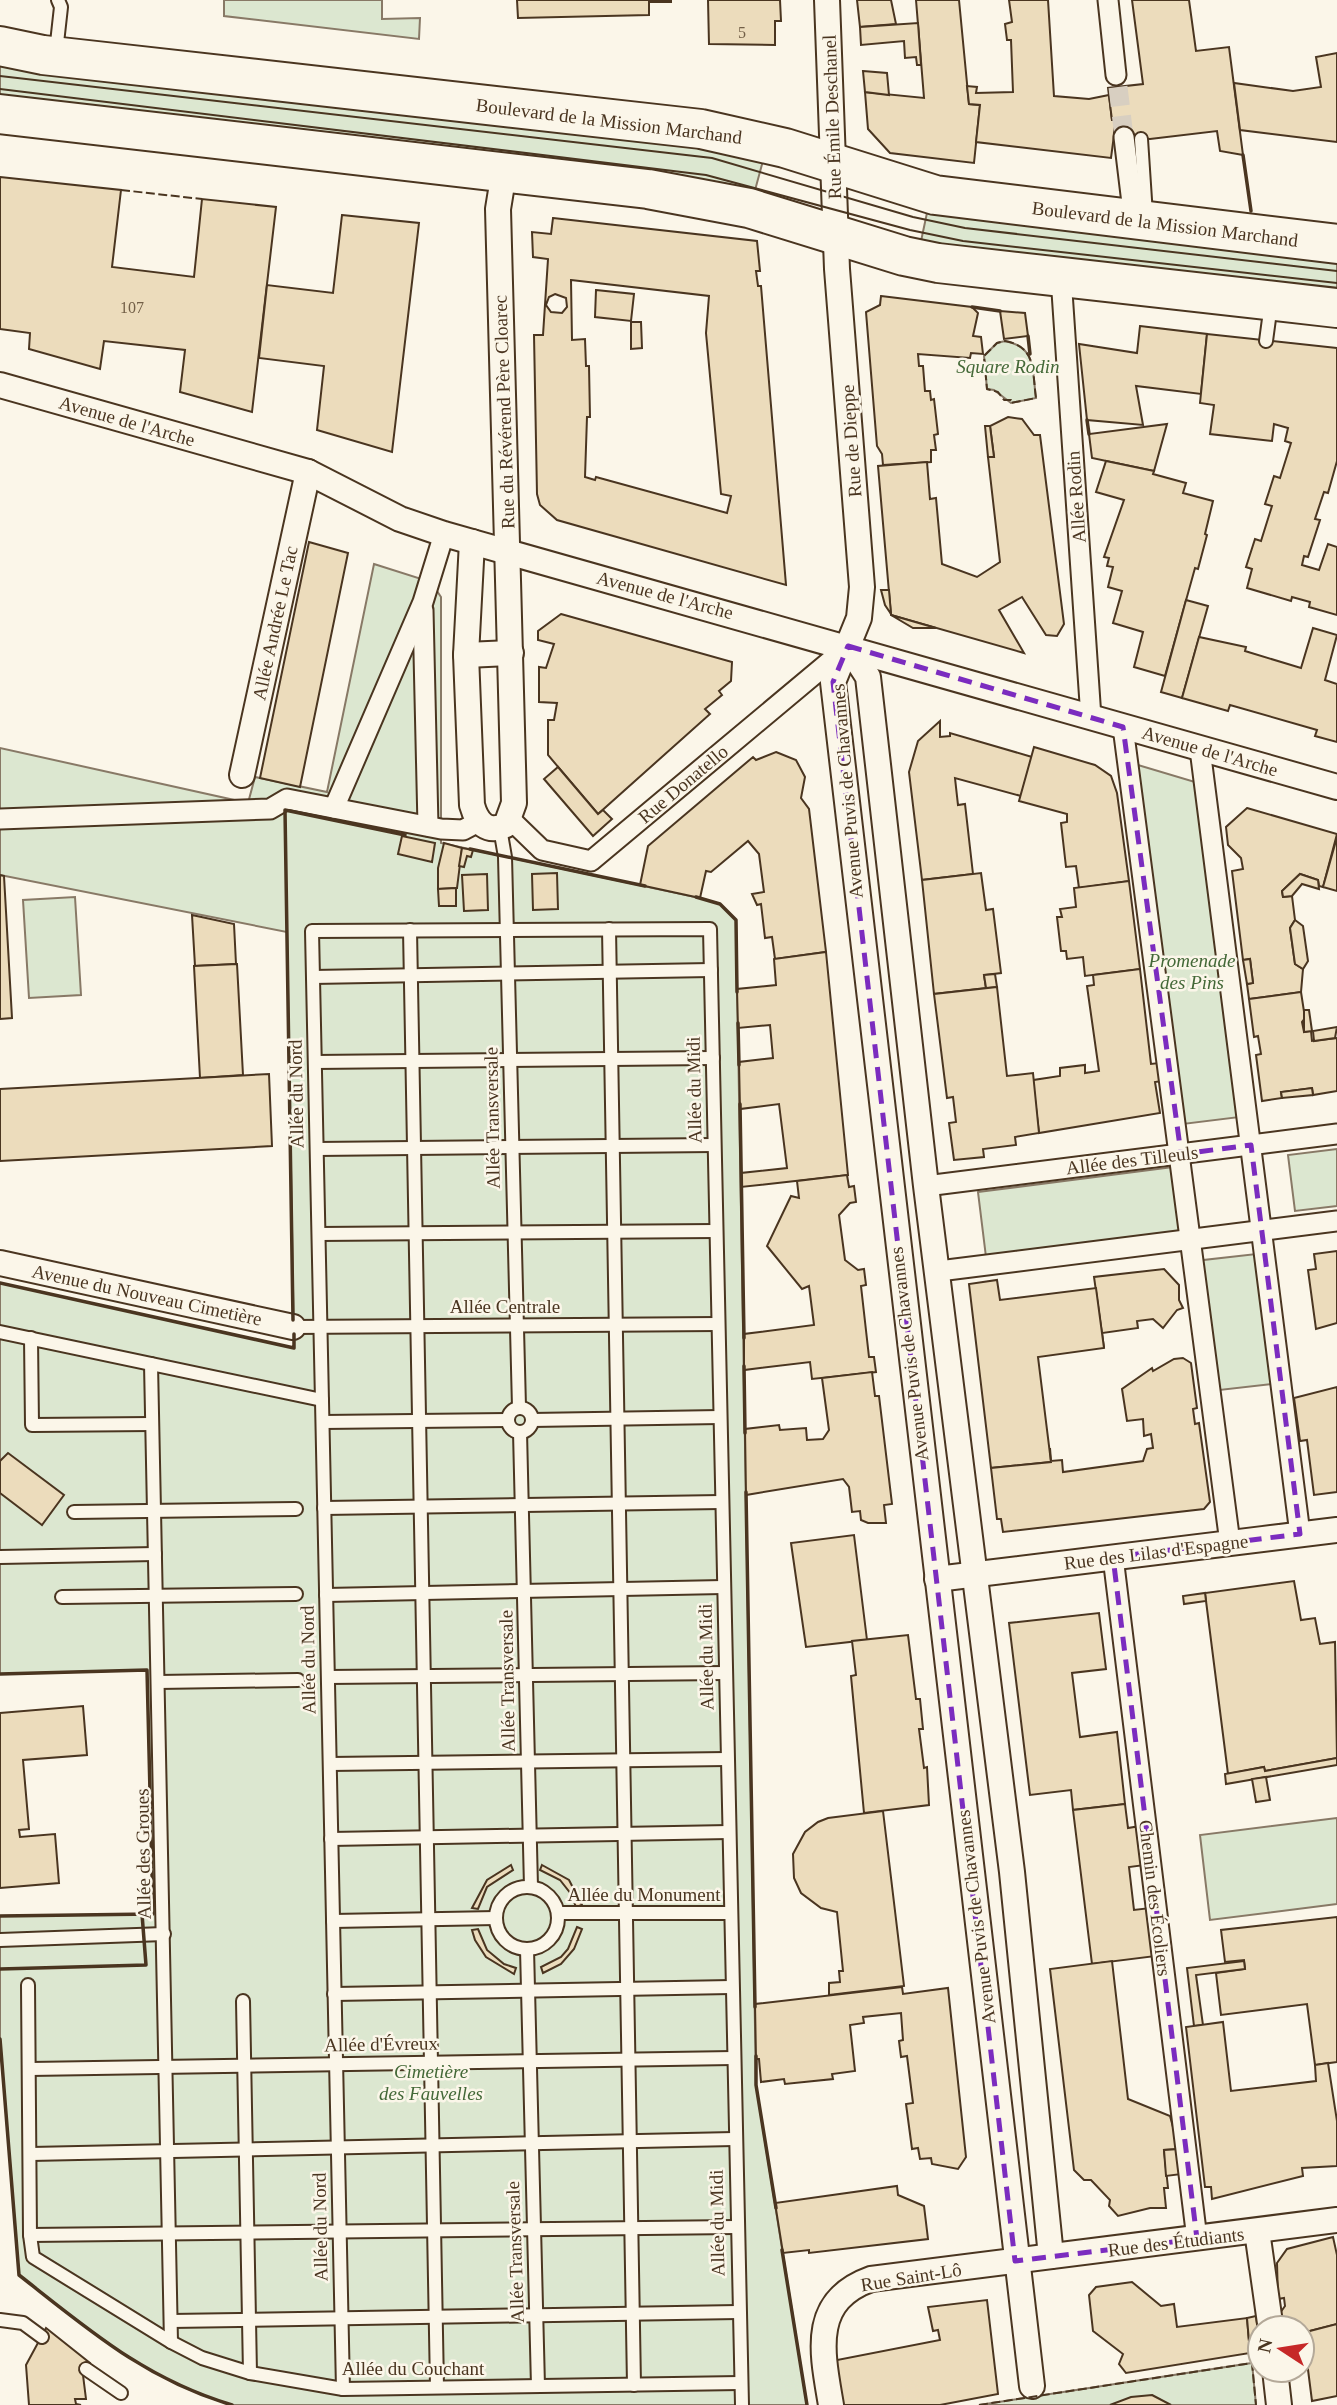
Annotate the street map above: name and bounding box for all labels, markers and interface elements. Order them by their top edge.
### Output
house number: 5 [738,24,746,41]
street label: Rue Émile Deschanel [819,34,845,200]
street label: Boulevard de la Mission Marchand [475,94,744,148]
street label: Boulevard de la Mission Marchand [1031,197,1300,251]
street label: Rue du Révérend Père Cloarec [489,295,519,529]
house number: 107 [120,299,144,316]
park label: Square Rodin [956,356,1060,377]
street label: Rue de Dieppe [837,384,865,498]
street label: Avenue de l'Arche [57,392,197,450]
street label: Allée Rodin [1062,450,1090,544]
street label: Allée Andrée Le Tac [248,544,302,702]
street label: Avenue de l'Arche [595,567,735,623]
street label: Avenue Puvis de Chavannes [827,683,867,899]
street label: Avenue de l'Arche [1140,722,1280,780]
street label: Rue Donatello [634,741,732,827]
park label: Promenade des Pins [1148,950,1235,993]
street label: Allée du Midi [683,1037,705,1143]
street label: Allée du Nord [285,1039,307,1149]
street label: Allée Transversale [480,1047,504,1189]
street label: Allée des Tilleuls [1065,1141,1199,1179]
street label: Avenue Puvis de Chavannes [885,1246,933,1462]
street label: Avenue du Nouveau Cimetière [30,1260,264,1330]
street label: Allée Centrale [450,1296,560,1317]
street label: Rue des Lilas d'Espagne [1063,1530,1249,1574]
street label: Allée du Midi [695,1604,717,1710]
street label: Allée du Nord [297,1605,319,1715]
street label: Allée Transversale [495,1610,519,1752]
street label: Allée des Groues [131,1788,155,1920]
street label: Avenue Puvis de Chavannes [952,1809,1000,2025]
street label: Chemin des Écoliers [1135,1819,1175,1977]
street label: Allée du Monument [567,1884,721,1905]
street label: Allée d'Évreux [324,2033,439,2055]
park label: Cimetière des Fauvelles [379,2061,483,2104]
street label: Allée du Midi [706,2170,728,2276]
street label: Allée du Nord [309,2172,331,2282]
street label: Allée Transversale [502,2181,528,2323]
street label: Rue des Étudiants [1107,2223,1245,2261]
street label: Rue Saint-Lô [859,2259,963,2295]
north arrow [1246,2314,1316,2384]
text: N [1253,2336,1277,2354]
street label: Allée du Couchant [342,2358,485,2379]

